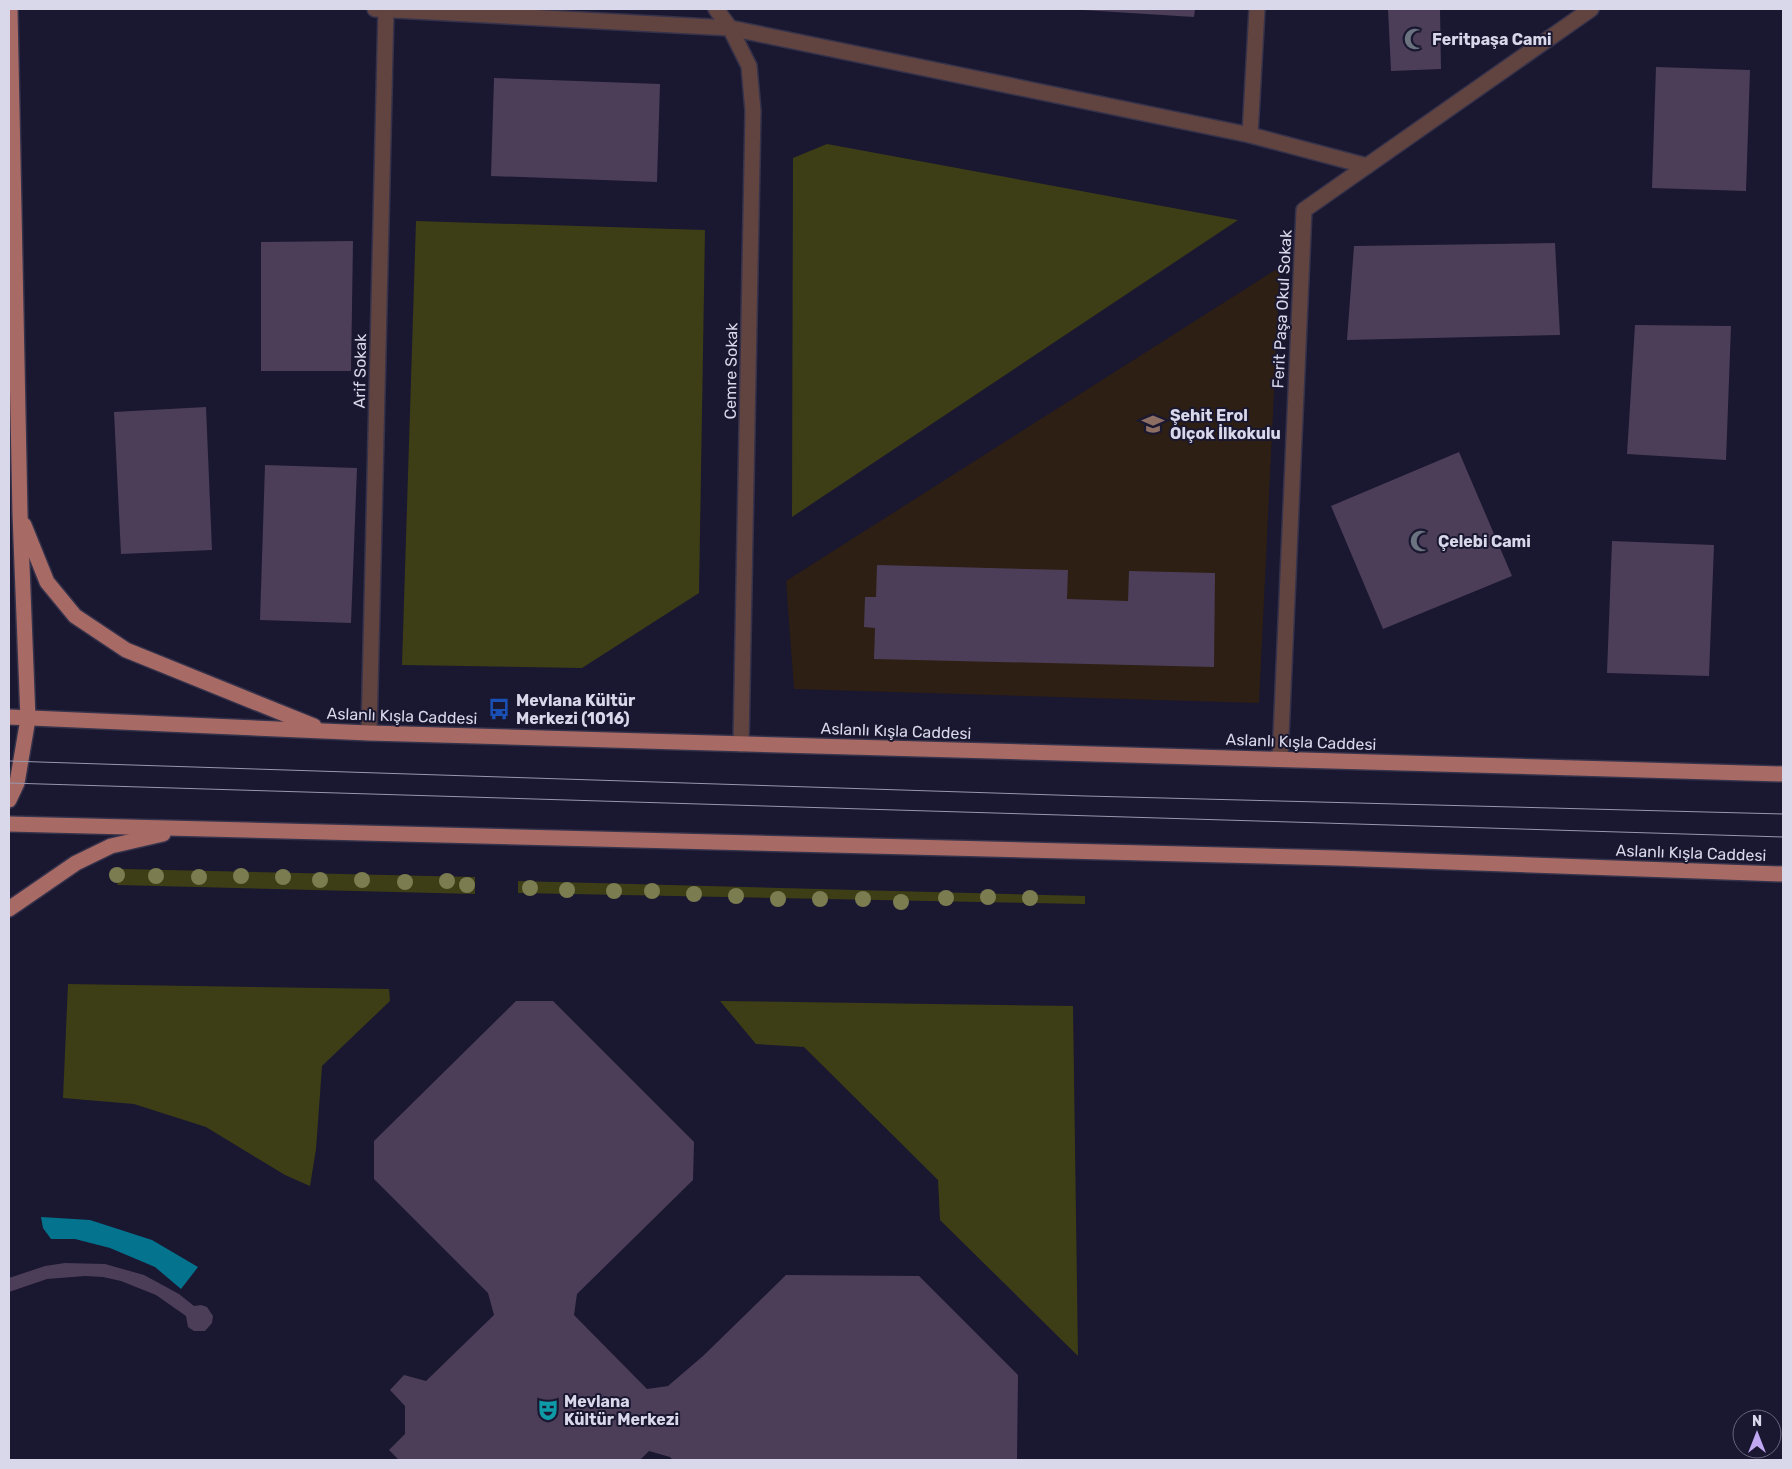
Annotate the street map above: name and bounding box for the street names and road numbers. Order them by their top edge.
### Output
street label: Ferit Paşa Okul Sokak [1268,228,1296,389]
street label: Cemre Sokak [721,322,741,420]
street label: Arif Sokak [350,333,370,409]
street label: Aslanlı Kışla Caddesi [326,704,478,728]
street label: Aslanlı Kışla Caddesi [820,719,972,743]
street label: Aslanlı Kışla Caddesi [1225,730,1377,754]
street label: Aslanlı Kışla Caddesi [1615,841,1767,865]

